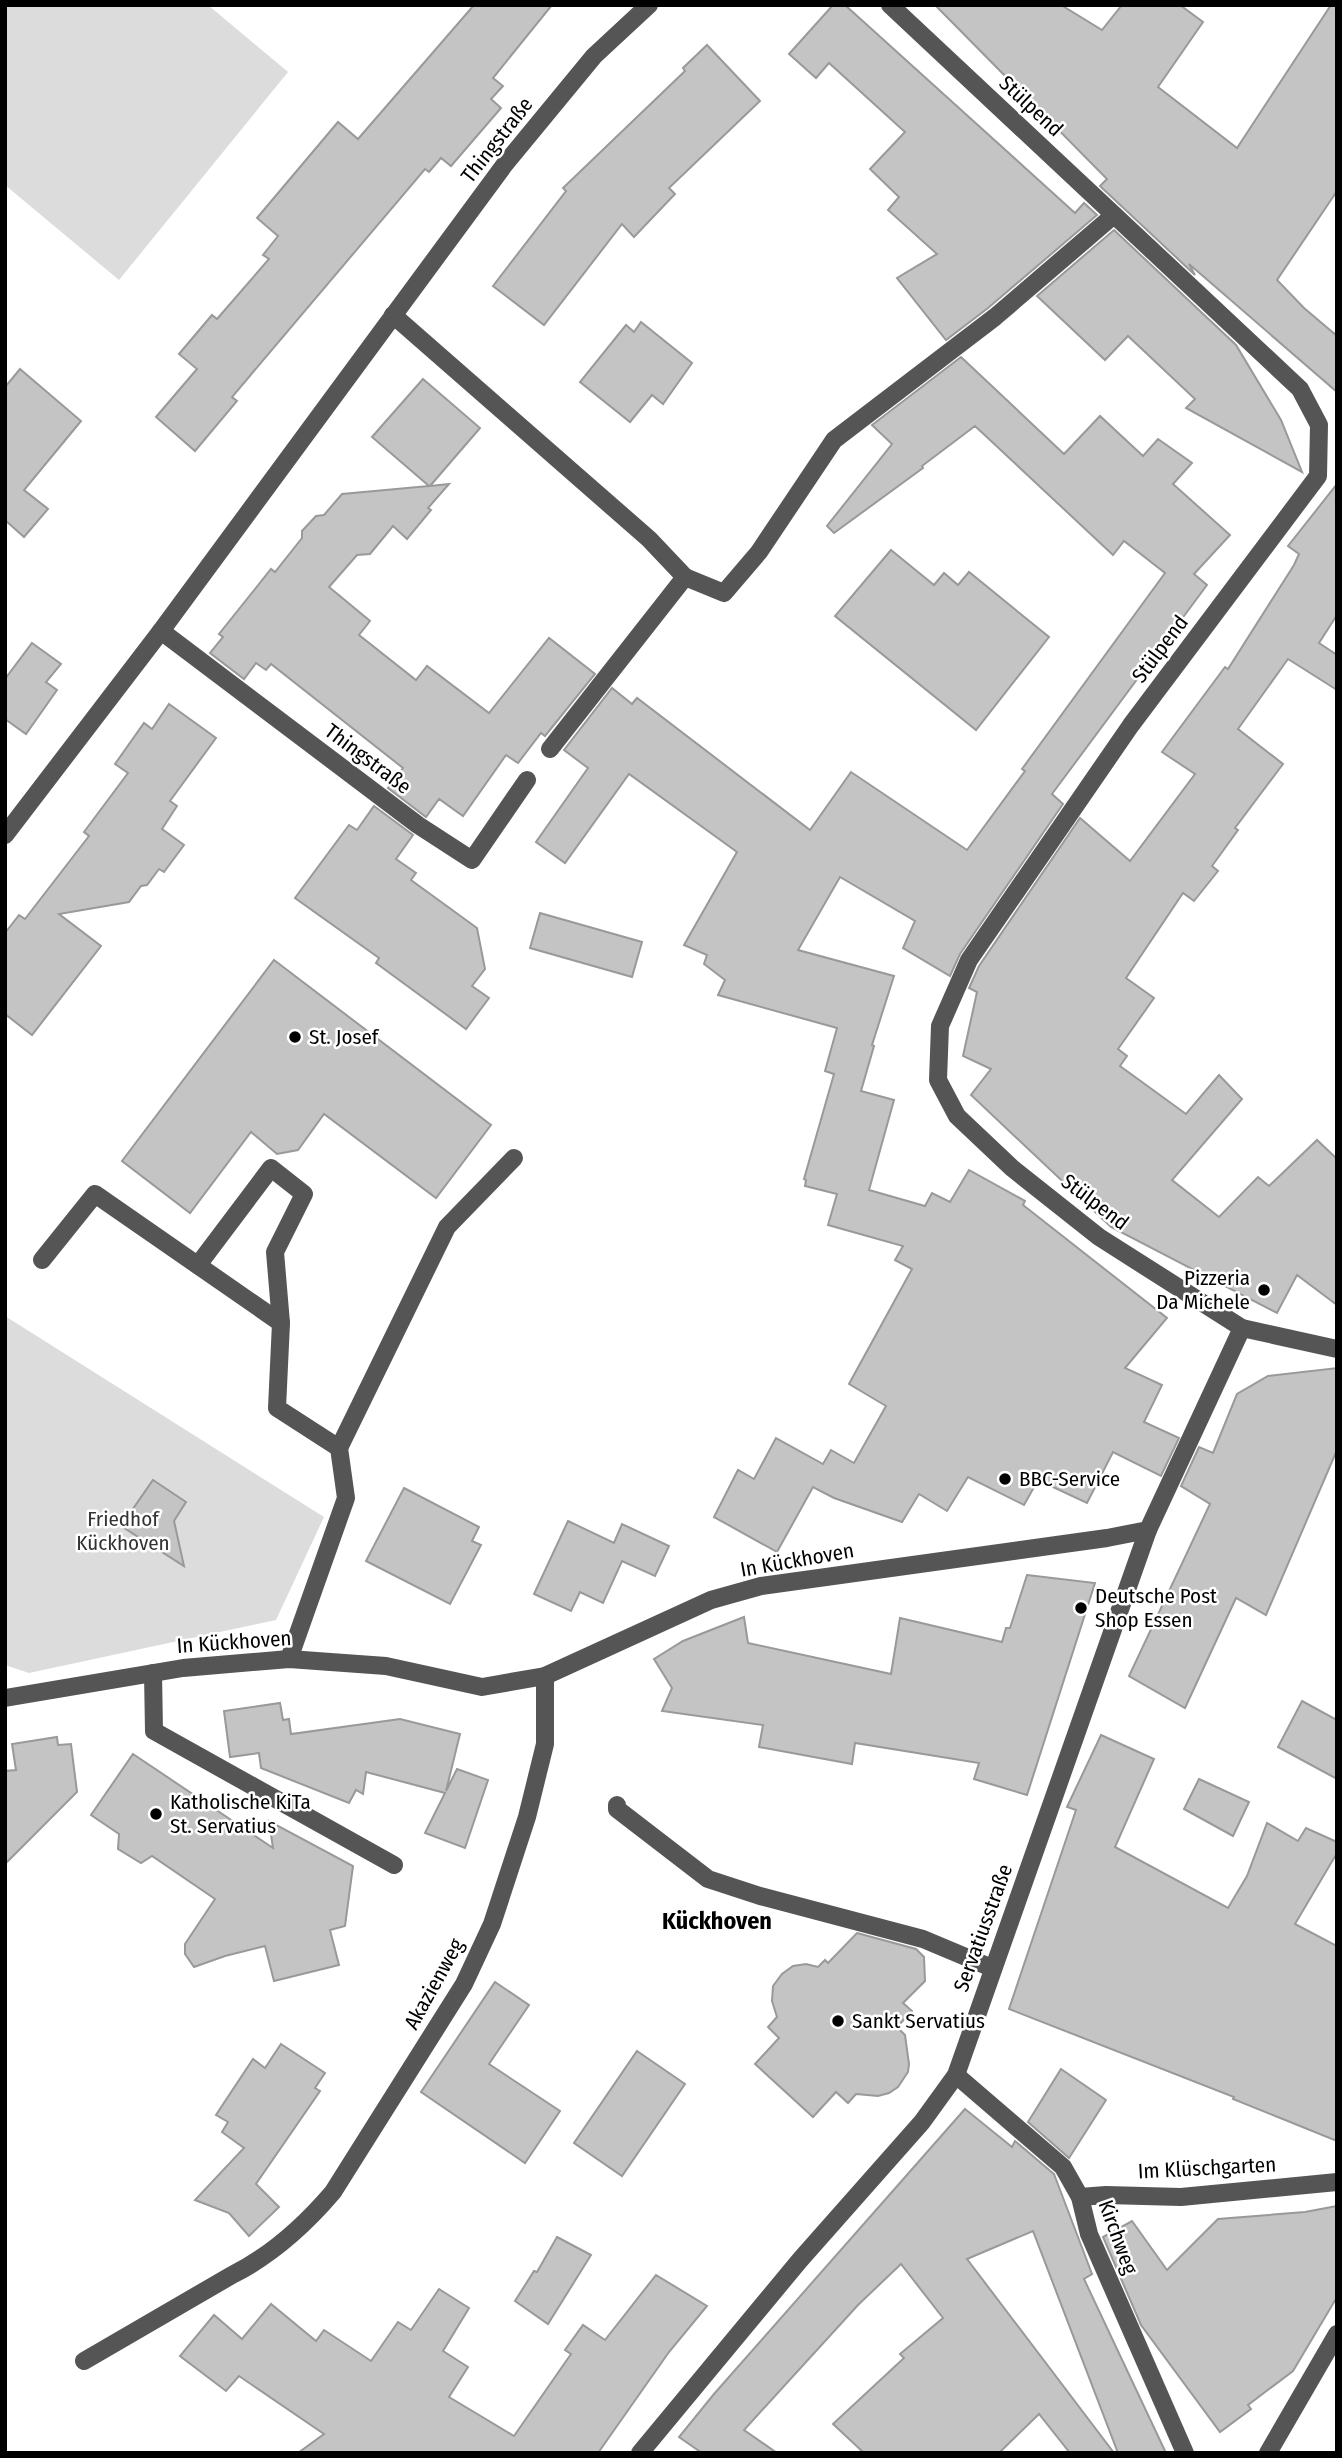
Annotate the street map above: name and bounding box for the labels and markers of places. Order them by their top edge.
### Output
place label: St. Josef [309,1024,380,1050]
marker: St. Josef [287,1029,303,1045]
place label: Pizzeria Da Michele [1156,1265,1250,1315]
marker: Pizzeria Da Michele [1256,1282,1272,1298]
place label: BBC-Service [1019,1466,1120,1492]
marker: BBC-Service [997,1471,1013,1487]
place label: Deutsche Post Shop Essen [1095,1583,1217,1633]
marker: Deutsche Post Shop Essen [1073,1600,1089,1616]
place label: Katholische KiTa St. Servatius [170,1789,311,1839]
marker: Katholische KiTa St. Servatius [148,1806,164,1822]
place label: Sankt Servatius [852,2008,985,2034]
marker: Sankt Servatius [830,2013,846,2029]

